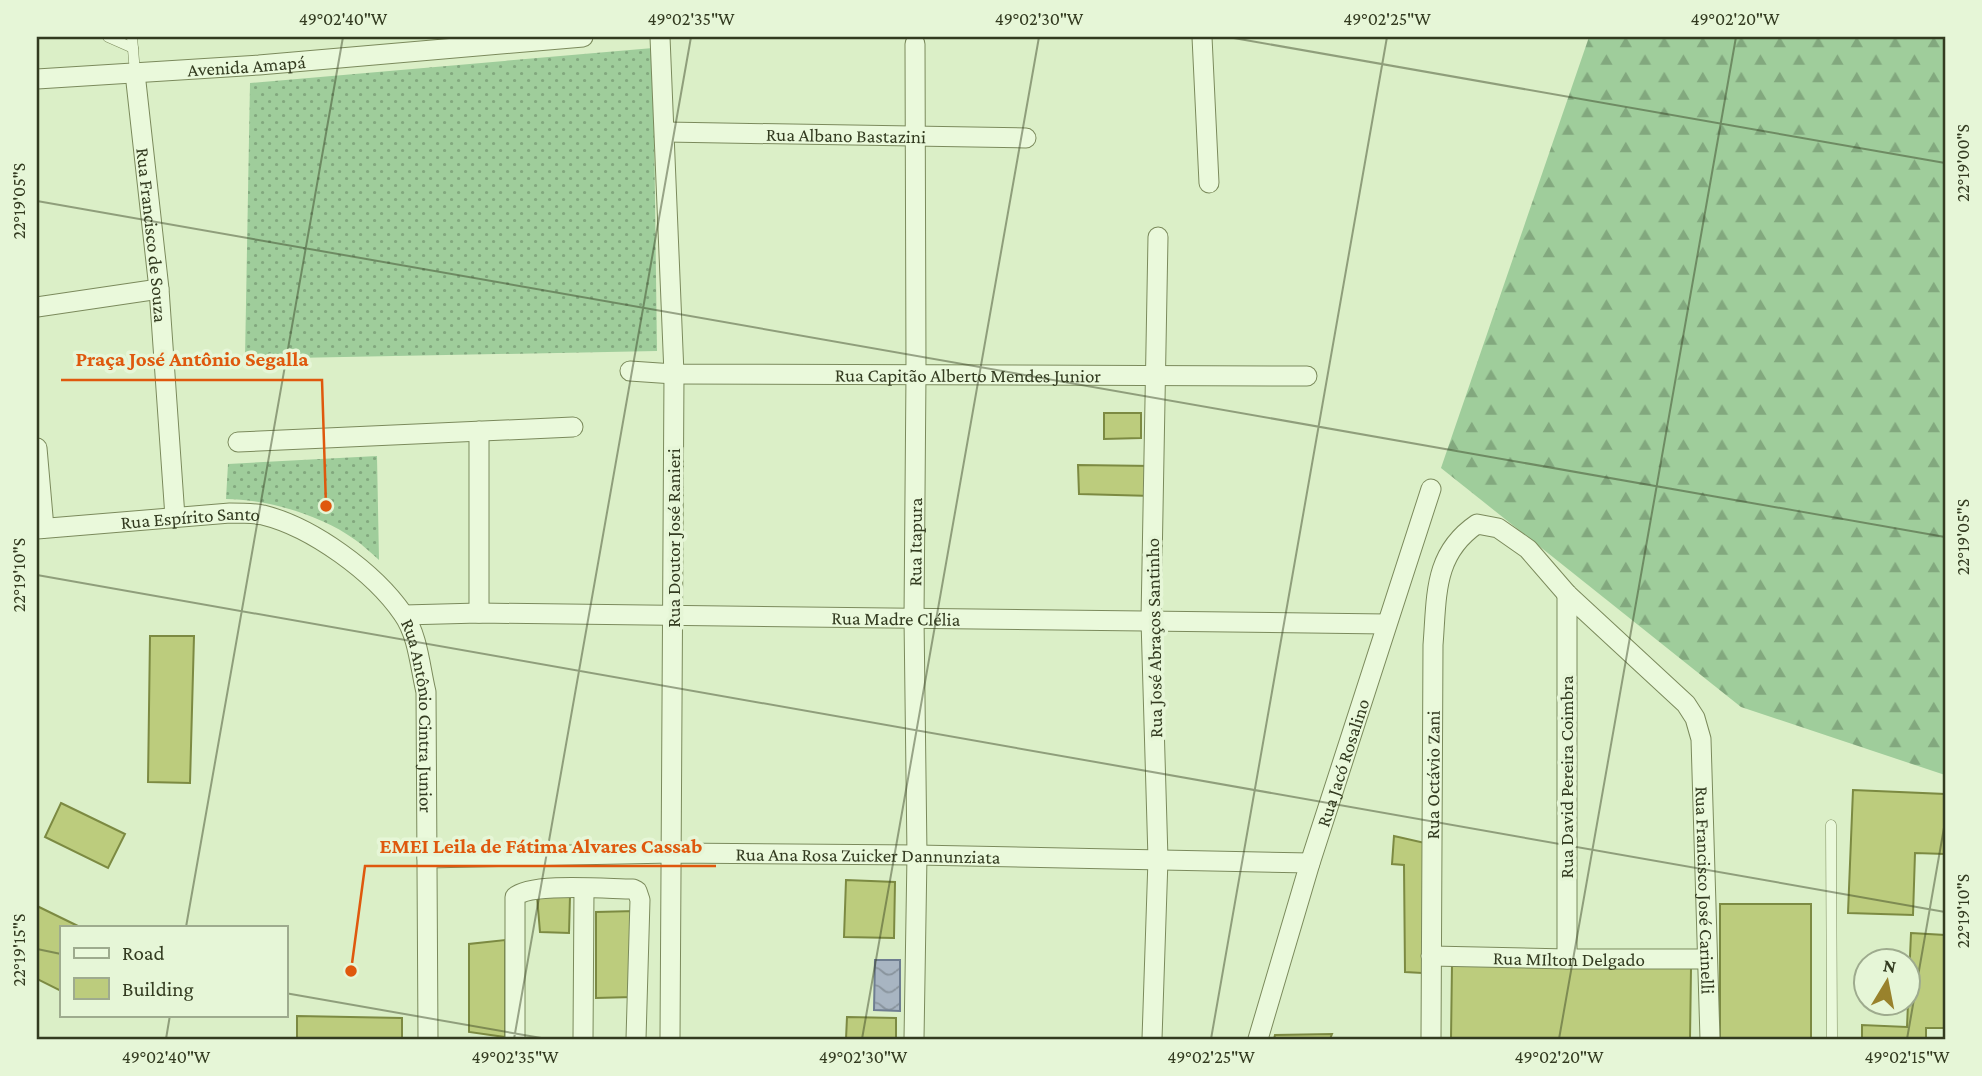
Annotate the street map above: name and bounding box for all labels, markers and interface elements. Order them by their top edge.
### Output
text: 49°02'40"W [299,9,388,29]
text: 49°02'35"W [647,9,735,29]
text: 49°02'30"W [995,9,1084,29]
text: 49°02'25"W [1343,9,1431,29]
text: 49°02'20"W [1691,9,1780,29]
street label: Avenida Amapá [187,50,307,80]
street label: Rua Albano Bastazini [766,123,926,147]
text: 22°19'00"S [1953,124,1973,202]
street label: Rua Francisco de Souza [133,146,172,323]
text: 22°19'05"S [9,163,29,239]
callout: Praça José Antônio Segalla [61,338,322,380]
text: Praça José Antônio Segalla [75,347,309,371]
street label: Rua Capitão Alberto Mendes Junior [835,364,1101,386]
street label: Rua Doutor José Ranieri [663,448,684,628]
street label: Rua Itapura [904,497,925,587]
text: 22°19'05"S [1953,499,1973,575]
street label: Rua Espírito Santo [120,502,261,533]
text: 22°19'10"S [9,538,29,612]
street label: Rua José Abraços Santinho [1142,538,1166,738]
street label: Rua Madre Clélia [831,607,961,629]
street label: Rua Antônio Cintra Junior [397,615,437,813]
street label: Rua David Pereira Coimbra [1556,675,1577,879]
street label: Rua Jacó Rosalino [1312,696,1373,829]
street label: Rua Octávio Zani [1422,710,1443,840]
street label: Rua Francisco José Carinelli [1692,786,1719,995]
callout: EMEI Leila de Fátima Alvares Cassab [365,824,716,866]
text: EMEI Leila de Fátima Alvares Cassab [379,834,703,858]
street label: Rua Ana Rosa Zuicker Dannunziata [735,843,1001,867]
text: 22°19'10"S [1953,874,1973,948]
text: 22°19'15"S [9,914,29,986]
legend [60,926,287,1016]
text: Road [122,941,165,965]
north arrow [1853,946,1923,1016]
street label: Rua MIlton Delgado [1493,947,1645,970]
text: N [1882,954,1898,977]
text: Building [122,977,194,1001]
text: 49°02'40"W [122,1047,211,1067]
text: 49°02'35"W [471,1047,559,1067]
text: 49°02'30"W [819,1047,908,1067]
text: 49°02'25"W [1167,1047,1255,1067]
text: 49°02'20"W [1515,1047,1604,1067]
text: 49°02'15"W [1864,1047,1950,1067]

